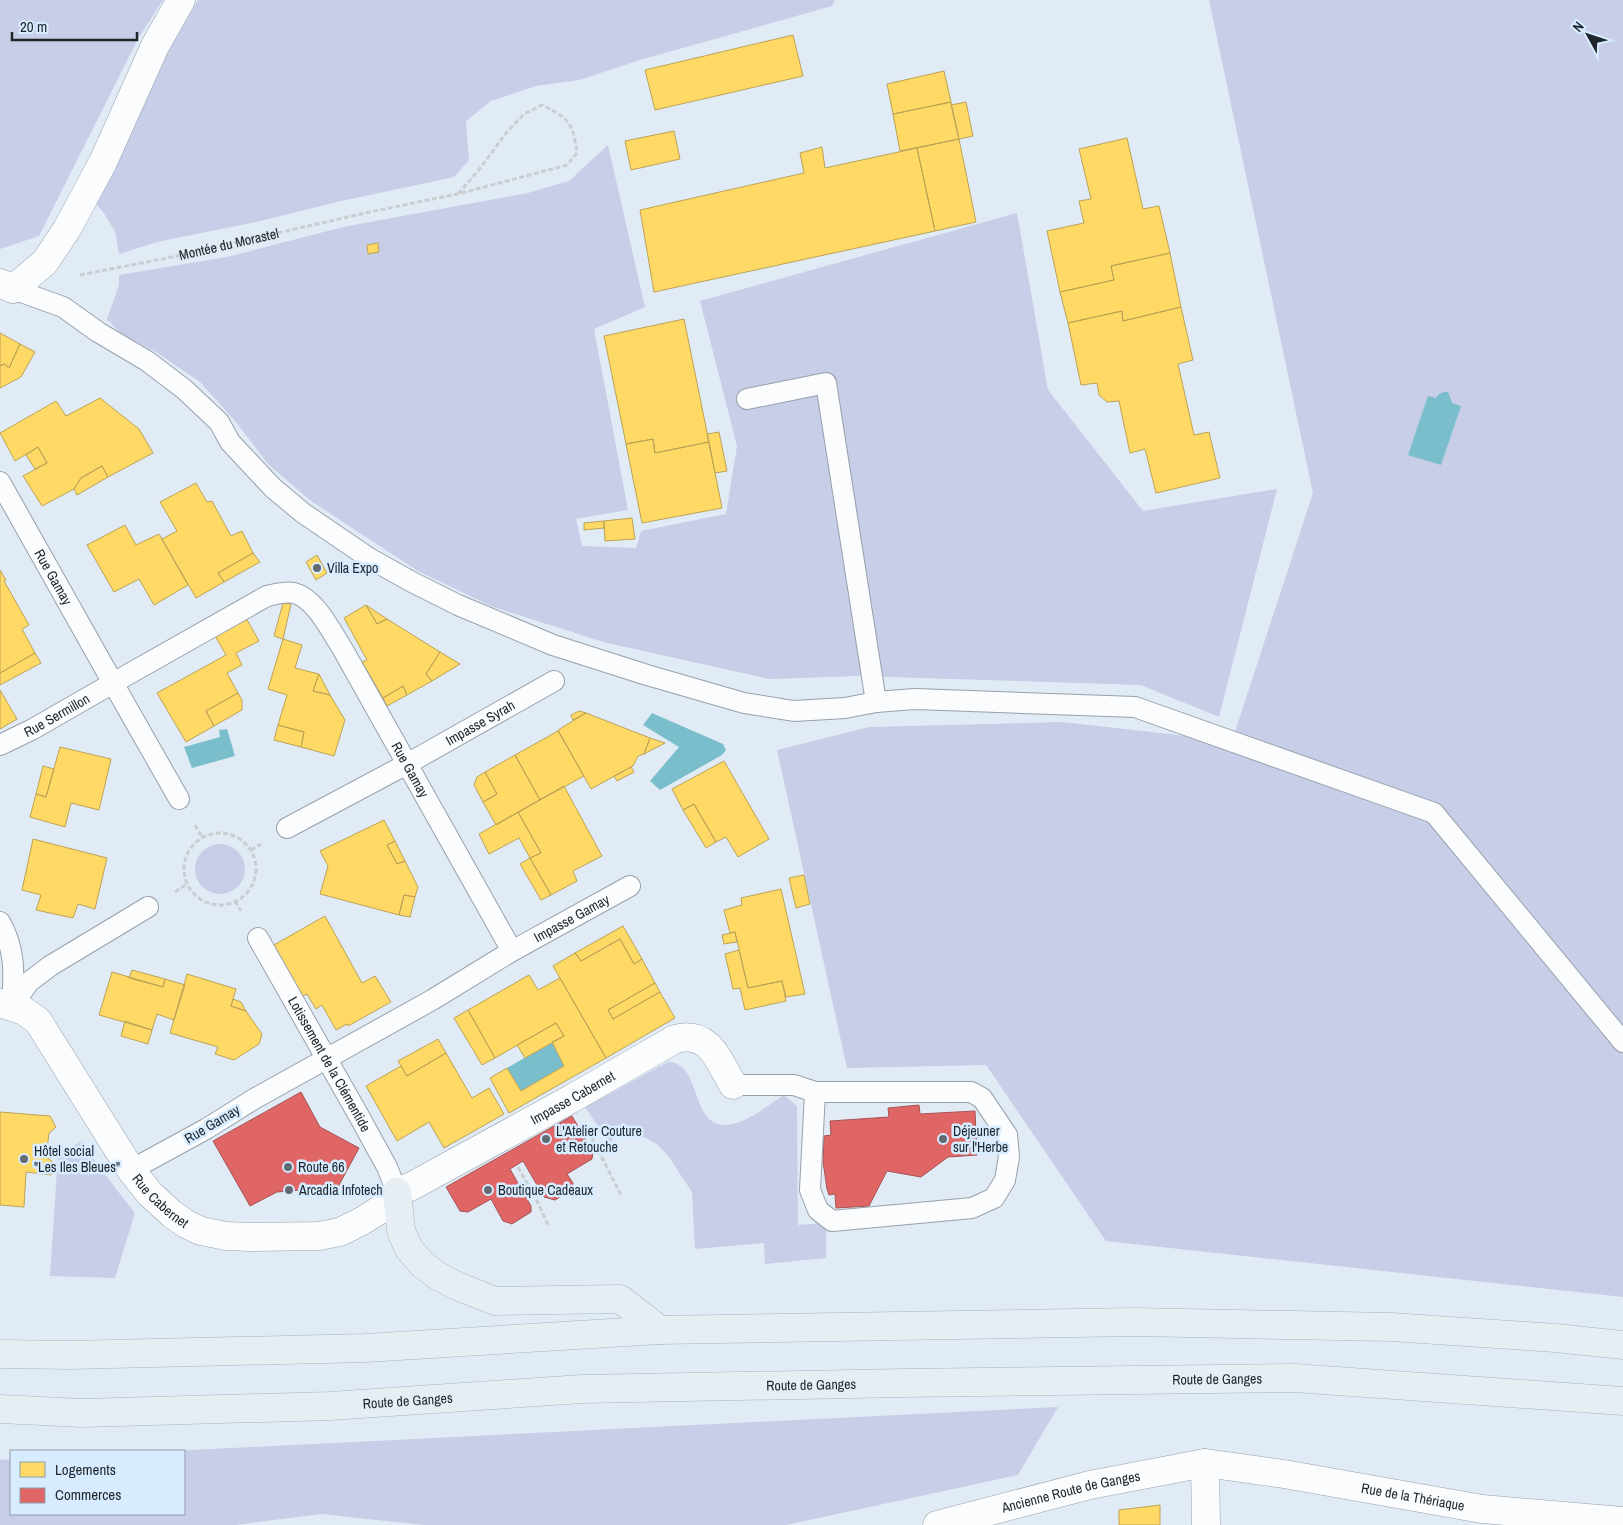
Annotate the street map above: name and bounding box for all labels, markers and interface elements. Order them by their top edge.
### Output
scale bar [12,10,138,42]
north arrow [1563,10,1613,60]
text: 20 m [20,16,47,37]
text: N [1568,18,1588,36]
street label: Montée du Morastel [177,224,280,264]
street label: Rue Gamay [31,546,76,608]
place label: Villa Expo [327,559,379,577]
marker: Villa Expo [311,562,323,574]
street label: Rue Sermillon [21,689,93,741]
street label: Impasse Syrah [442,696,518,749]
street label: Rue Gamay [387,739,433,801]
street label: Impasse Gamay [531,890,613,946]
street label: Lotissement de la Clémentide [284,993,375,1135]
street label: Impasse Cabernet [527,1067,618,1128]
street label: Rue Gamay [181,1100,243,1147]
place label: L'Atelier Couture et Retouche [556,1122,642,1156]
place label: Déjeuner sur l'Herbe [953,1122,1008,1156]
marker: L'Atelier Couture et Retouche [540,1133,552,1145]
marker: Déjeuner sur l'Herbe [937,1133,949,1145]
place label: Hôtel social "Les Iles Bleues" [34,1142,120,1176]
marker: Hôtel social "Les Iles Bleues" [18,1153,30,1165]
place label: Route 66 [298,1158,345,1176]
marker: Route 66 [282,1161,294,1173]
street label: Rue Cabernet [128,1170,192,1232]
place label: Arcadia Infotech [298,1181,383,1199]
place label: Boutique Cadeaux [498,1181,593,1199]
marker: Arcadia Infotech [283,1184,295,1196]
marker: Boutique Cadeaux [482,1184,494,1196]
street label: Route de Ganges [1172,1369,1263,1389]
street label: Route de Ganges [766,1375,857,1395]
street label: Route de Ganges [362,1389,453,1413]
legend [10,1450,185,1515]
text: Logements [55,1459,116,1480]
street label: Ancienne Route de Ganges [999,1467,1142,1517]
street label: Rue de la Thériaque [1360,1479,1466,1515]
text: Commerces [55,1484,121,1505]

